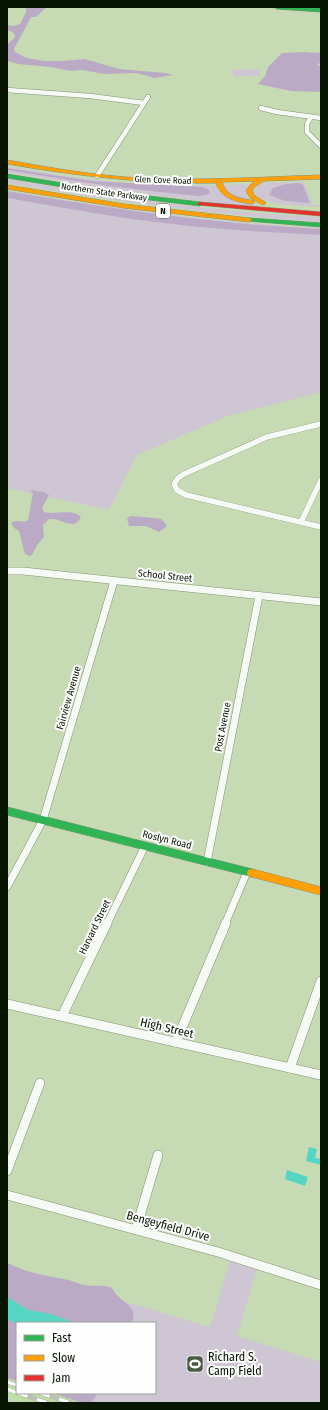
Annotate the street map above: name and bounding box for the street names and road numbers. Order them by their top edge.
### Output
street label: Glen Cove Road [134,174,192,186]
street label: Northern State Parkway [60,181,148,203]
road number: N [156,204,170,218]
street label: School Street [137,567,194,585]
street label: Fairview Avenue [54,665,84,731]
street label: Post Avenue [212,701,234,753]
street label: Roslyn Road [141,828,193,852]
street label: Harvard Street [77,897,114,956]
street label: High Street [139,1015,195,1041]
street label: Bengeyfield Drive [125,1208,211,1244]

